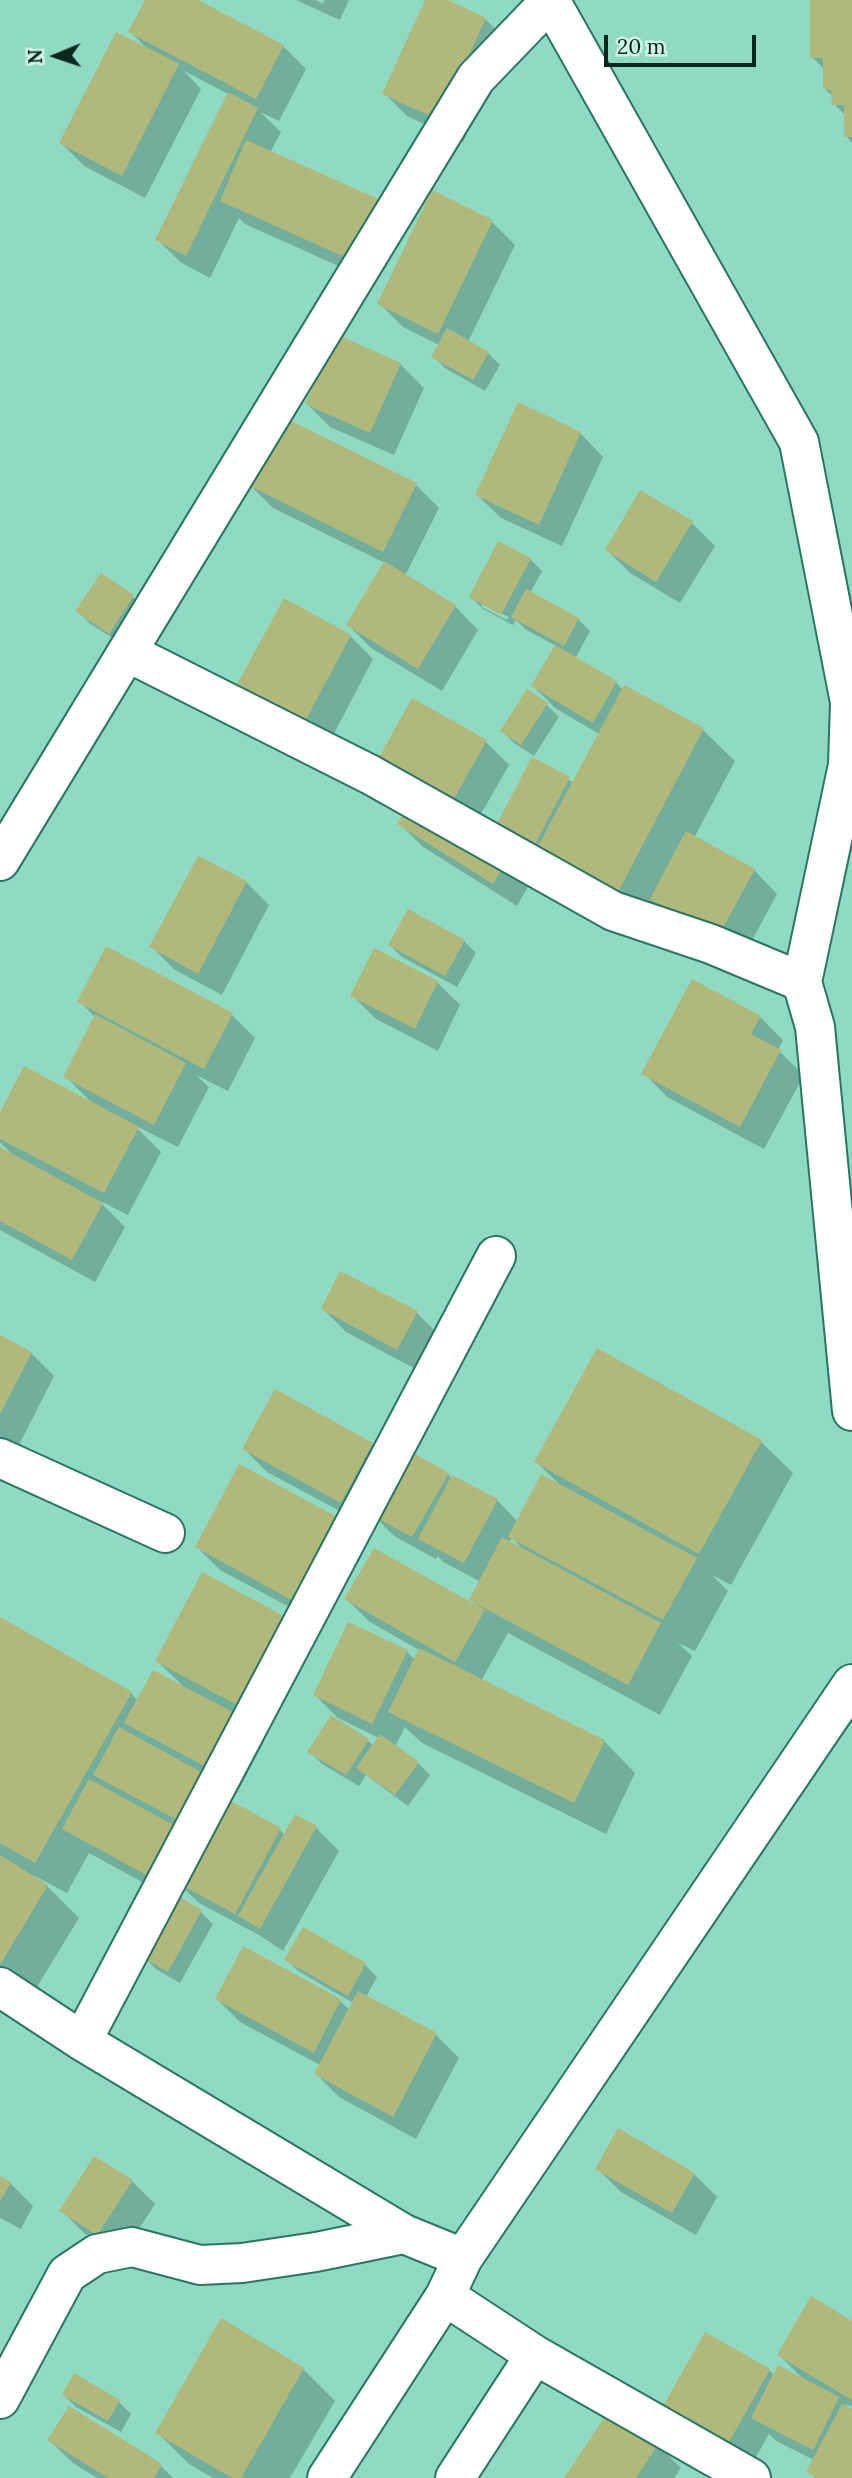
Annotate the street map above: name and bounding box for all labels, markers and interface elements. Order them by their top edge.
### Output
north arrow [21,21,91,91]
scale bar [607,21,759,65]
text: 20 m [617,33,666,60]
text: N [23,49,47,64]

